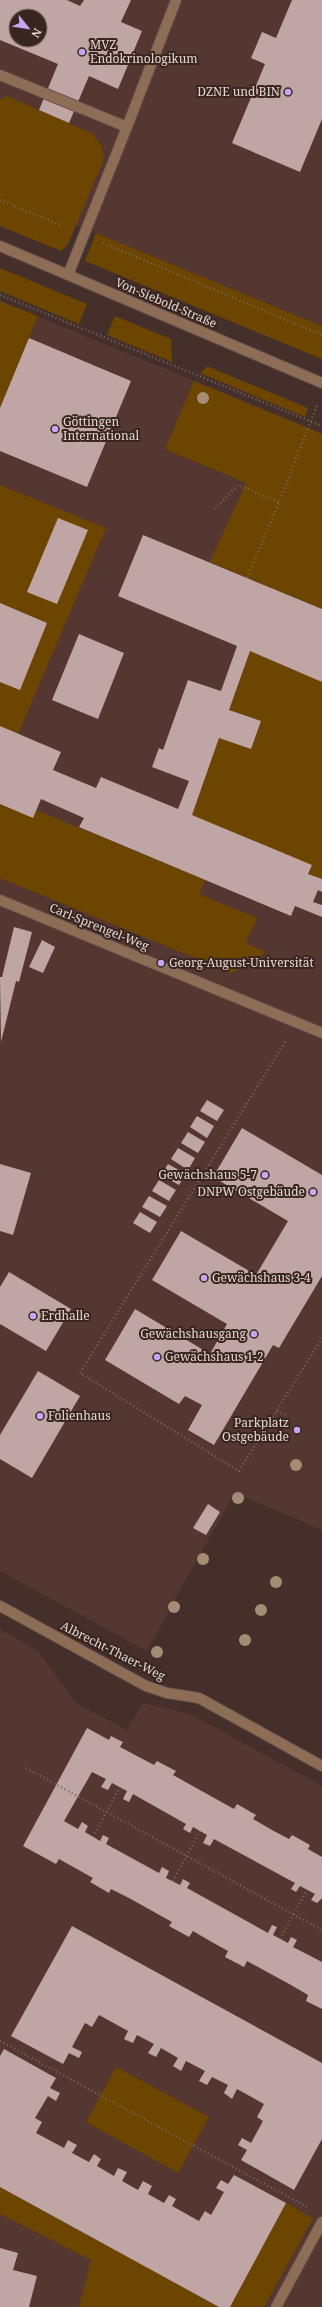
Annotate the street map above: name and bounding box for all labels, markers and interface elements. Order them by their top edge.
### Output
north arrow [8,8,48,48]
text: N [28,26,46,41]
place label: MVZ Endokrinologikum [90,36,198,67]
marker: MVZ Endokrinologikum [77,47,87,57]
place label: DZNE und BIN [197,83,280,100]
marker: DZNE und BIN [283,87,293,97]
street label: Von-Siebold-Straße [113,273,220,332]
place label: Göttingen International [63,413,139,444]
marker: Göttingen International [50,424,60,434]
street label: Carl-Sprengel-Weg [47,899,152,954]
place label: Georg-August-Universität [169,954,314,971]
marker: Georg-August-Universität [156,958,166,968]
place label: Gewächshaus 5-7 [158,1166,257,1183]
marker: Gewächshaus 5-7 [260,1170,270,1180]
place label: DNPW Ostgebäude [197,1183,305,1200]
marker: DNPW Ostgebäude [308,1187,318,1197]
place label: Gewächshaus 3-4 [212,1269,311,1286]
marker: Gewächshaus 3-4 [199,1273,209,1283]
place label: Erdhalle [41,1307,90,1324]
marker: Erdhalle [28,1311,38,1321]
place label: Gewächshausgang [140,1325,247,1342]
marker: Gewächshausgang [249,1329,259,1339]
place label: Gewächshaus 1-2 [165,1348,264,1365]
marker: Gewächshaus 1-2 [152,1352,162,1362]
place label: Folienhaus [48,1407,111,1424]
marker: Folienhaus [35,1411,45,1421]
place label: Parkplatz Ostgebäude [222,1414,289,1445]
marker: Parkplatz Ostgebäude [292,1425,302,1435]
street label: Albrecht-Thaer-Weg [58,1617,169,1685]

